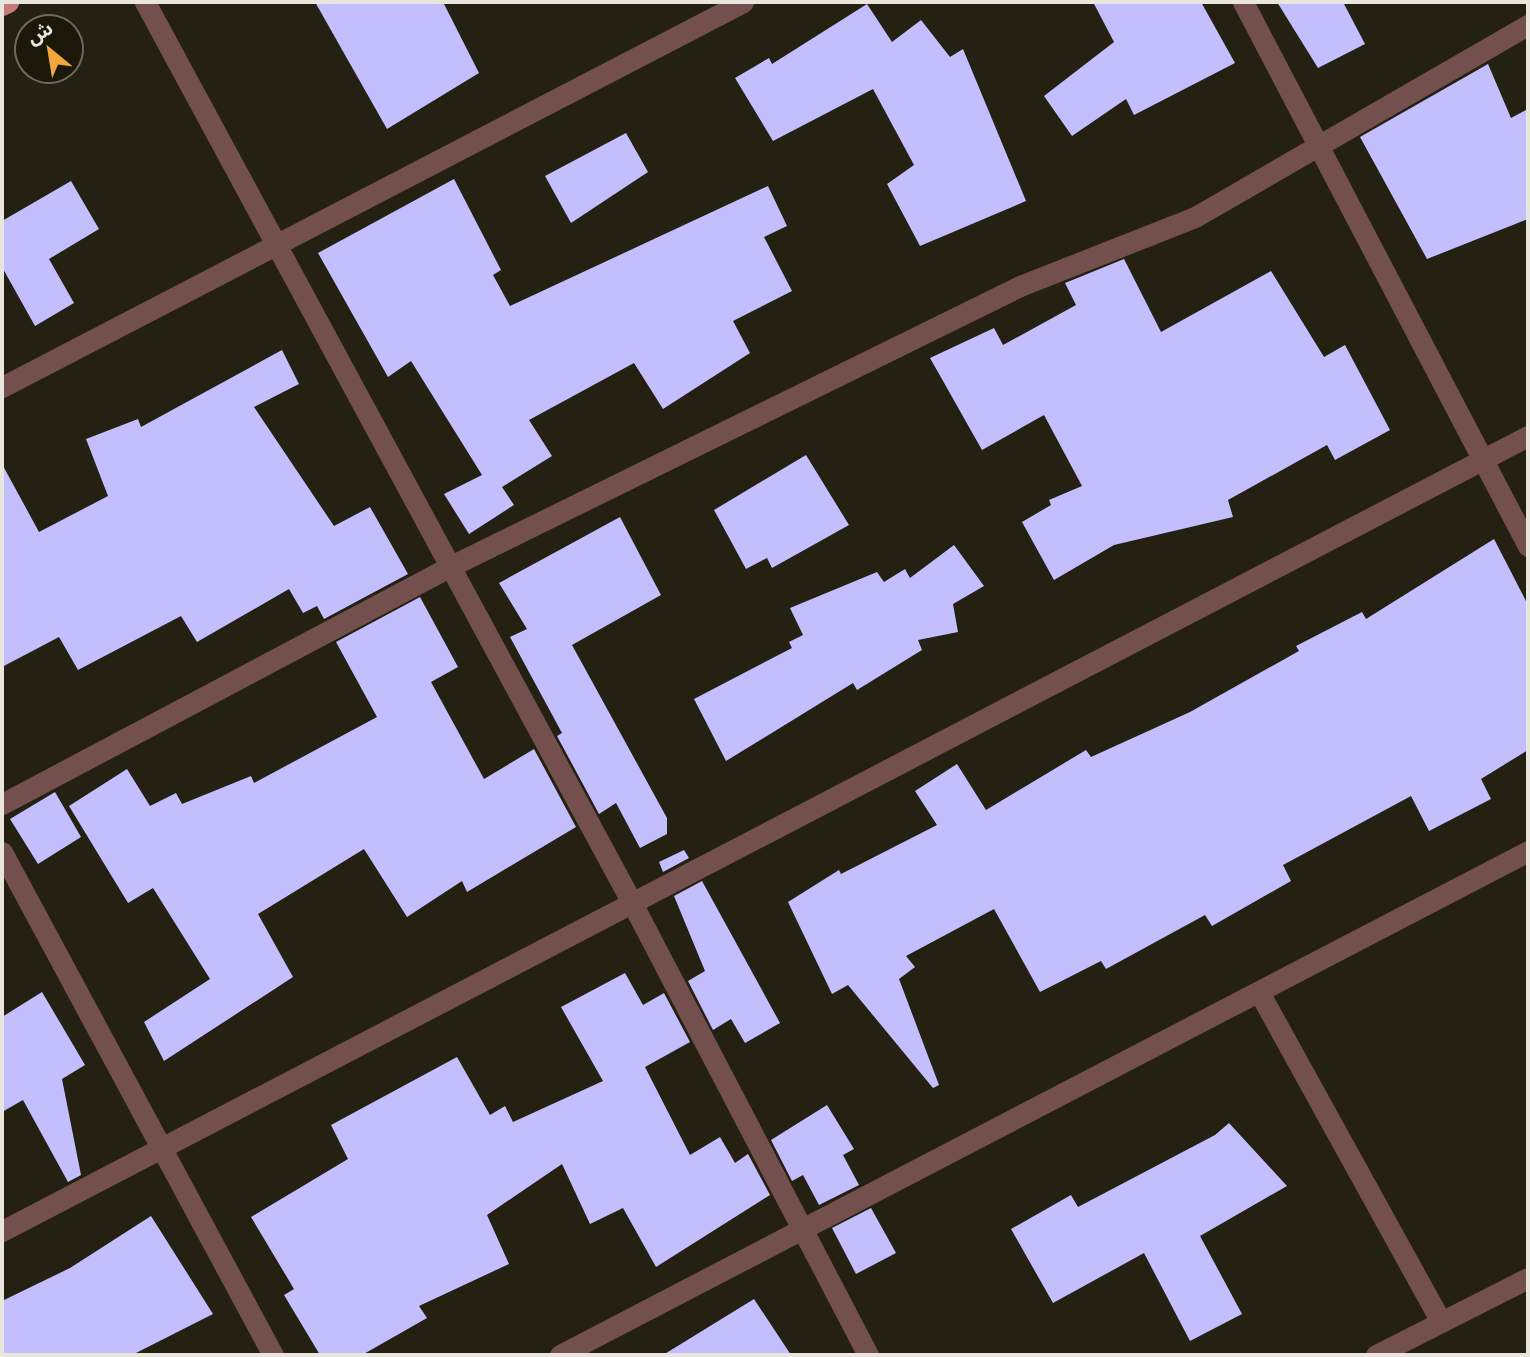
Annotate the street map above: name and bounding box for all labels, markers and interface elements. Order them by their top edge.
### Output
north arrow [14,14,84,84]
text: ش [22,16,57,49]

